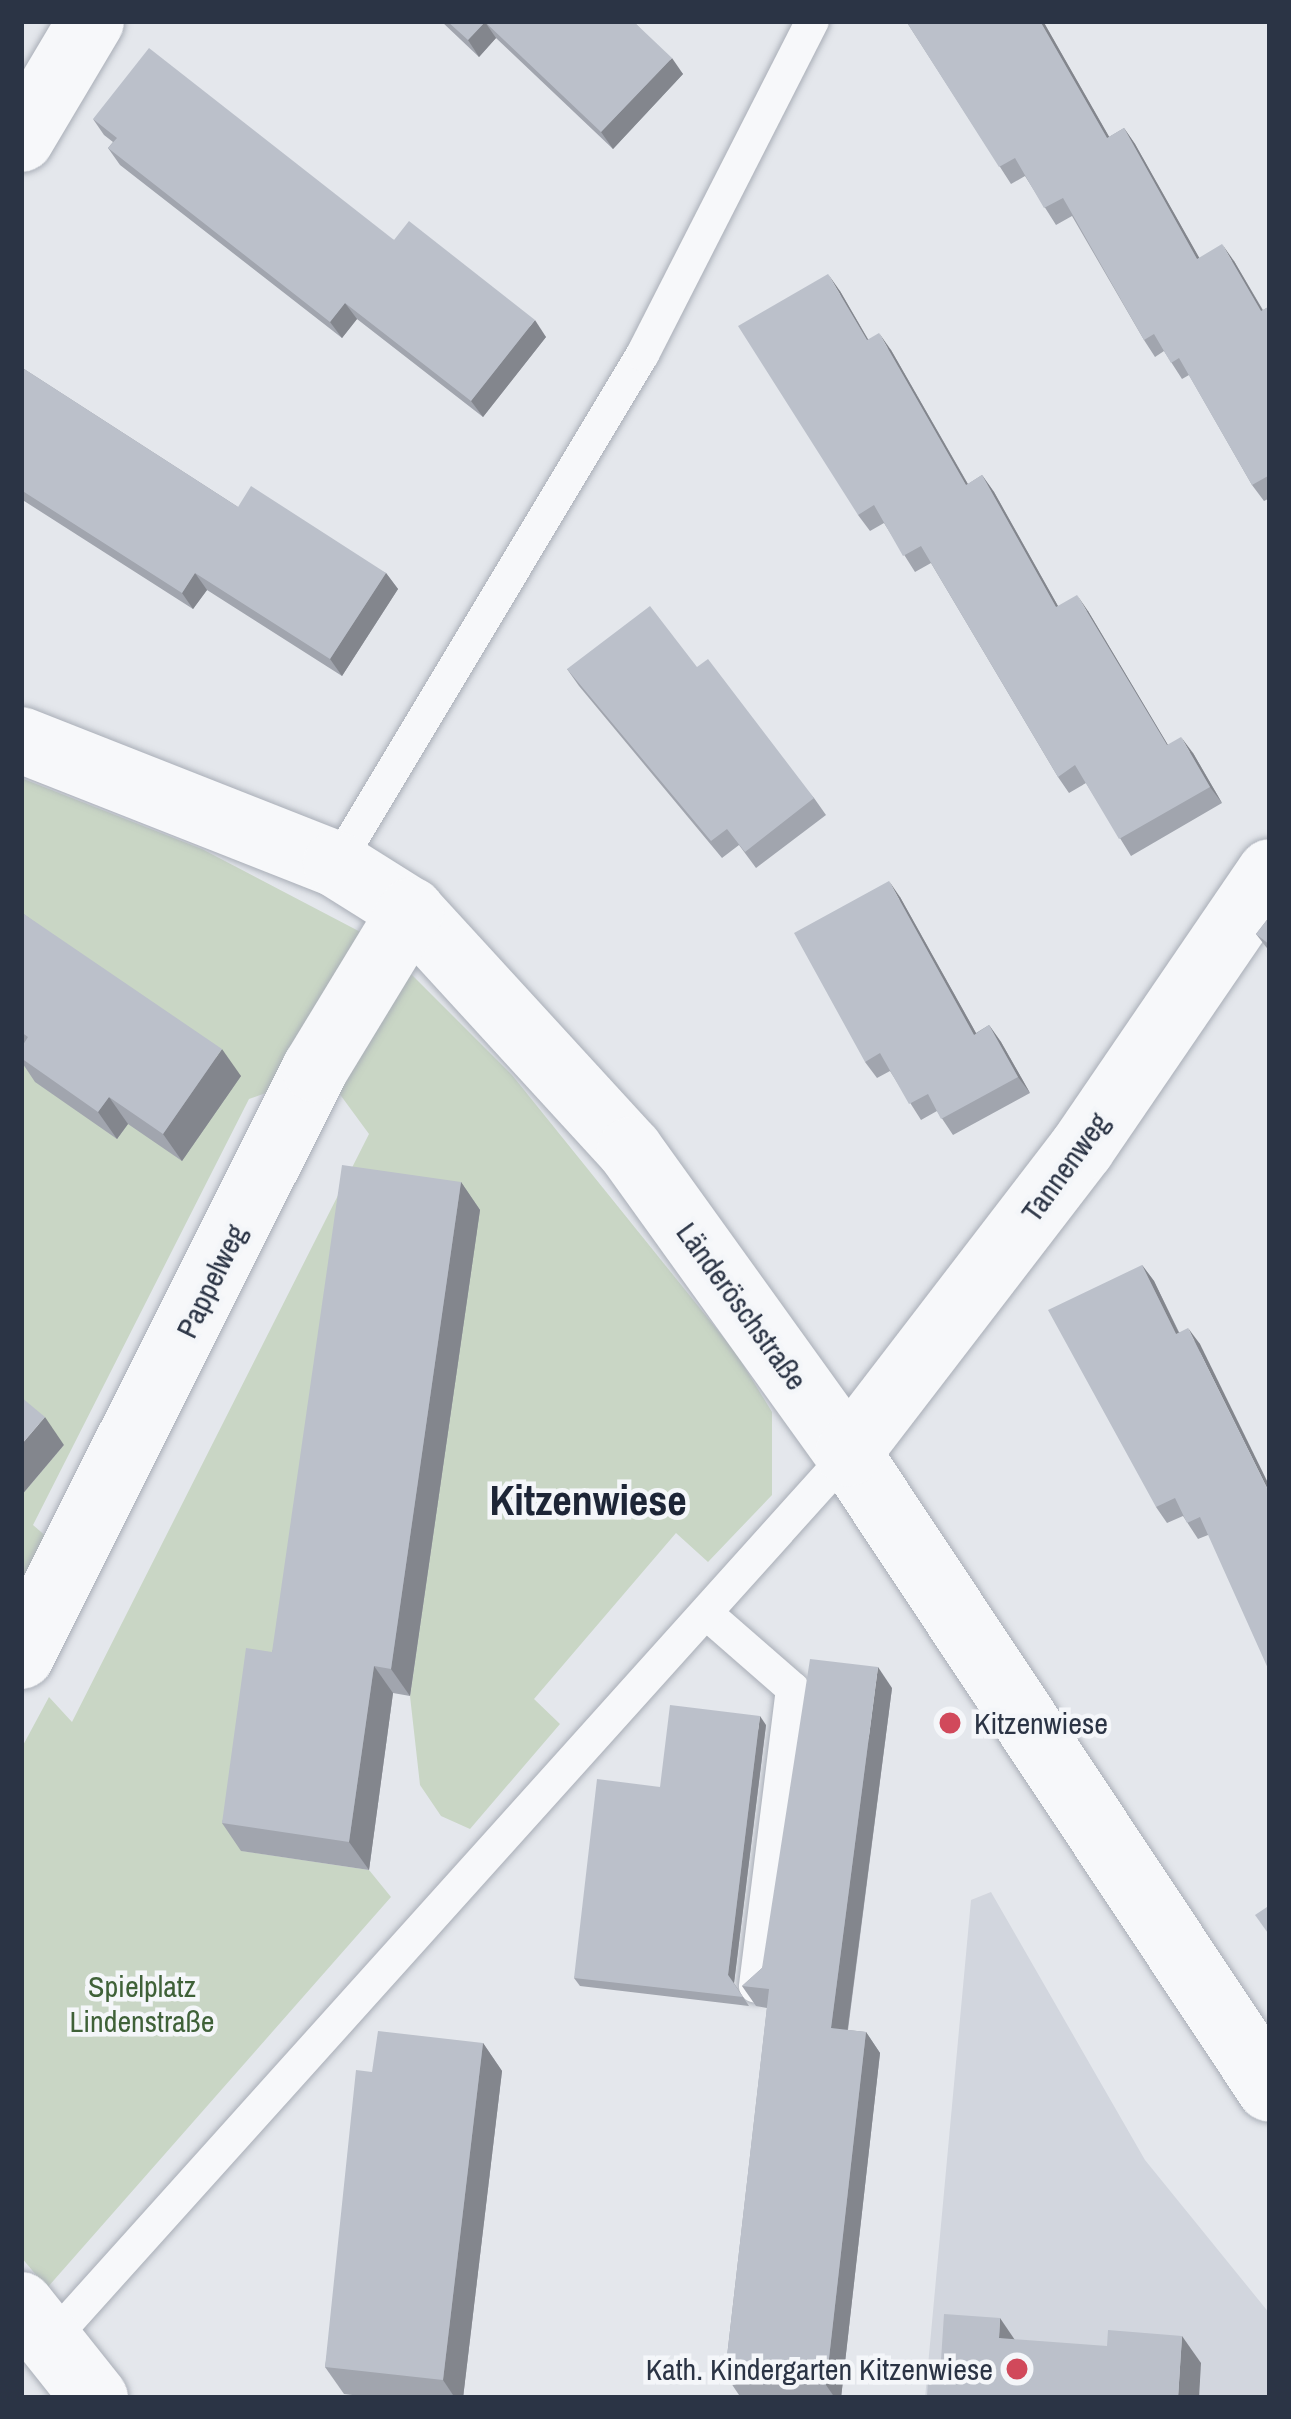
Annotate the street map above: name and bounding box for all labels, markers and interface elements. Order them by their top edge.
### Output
street label: Tannenweg [1013,1105,1117,1229]
street label: Länderöschstraße [669,1215,815,1397]
street label: Pappelweg [168,1218,254,1344]
district label: Kitzenwiese [489,1475,687,1525]
place label: Kitzenwiese [974,1705,1108,1741]
marker: Kitzenwiese [937,1710,963,1736]
park label: Spielplatz Lindenstraße [70,1968,214,2038]
place label: Kath. Kindergarten Kitzenwiese [646,2351,993,2387]
marker: Kath. Kindergarten Kitzenwiese [1004,2356,1030,2382]

